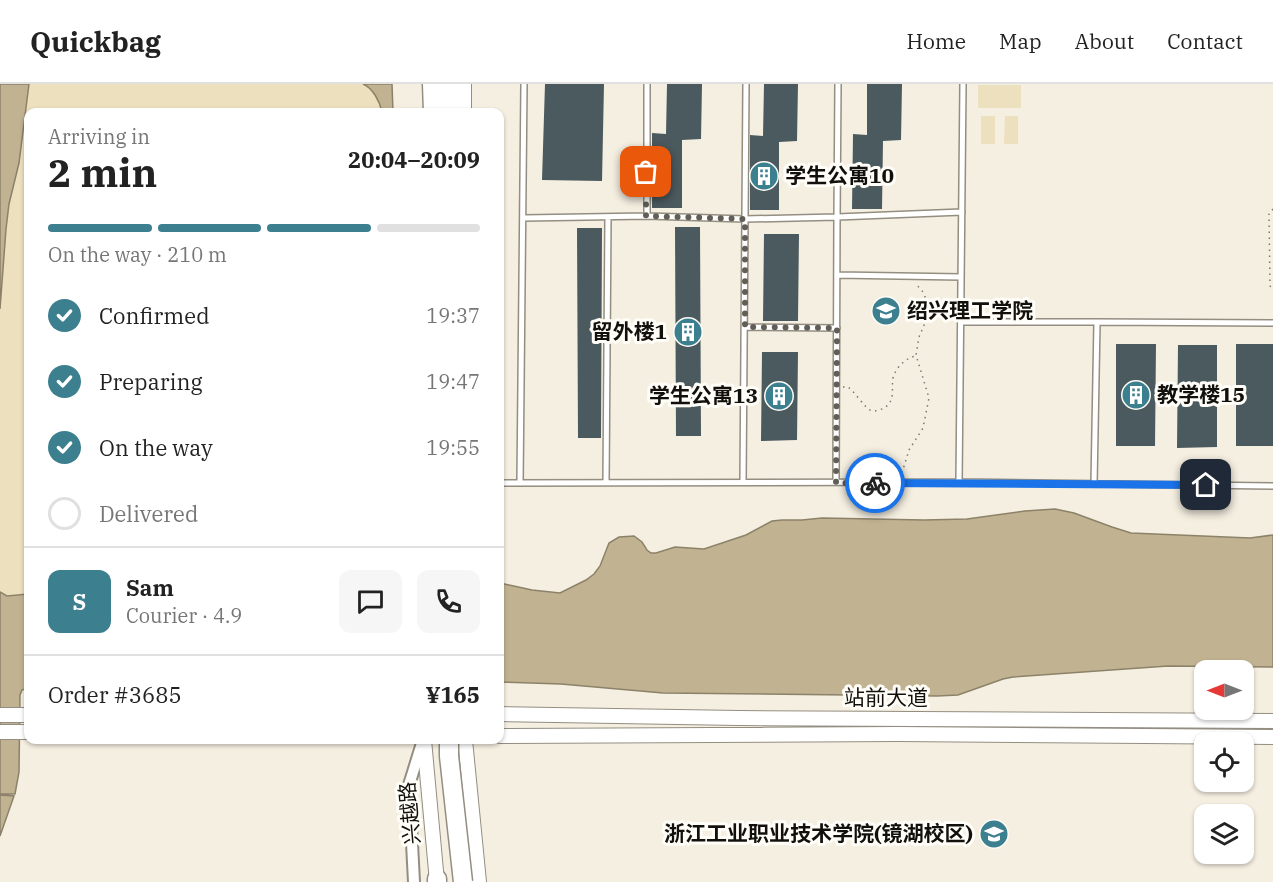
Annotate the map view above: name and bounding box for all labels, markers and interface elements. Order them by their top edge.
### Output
text: Quickbag [30,23,161,60]
text: Home [906,27,966,55]
text: Map [999,27,1042,55]
text: About [1075,27,1134,55]
text: Contact [1167,27,1243,55]
text: Arriving in [48,123,150,150]
text: 20:04–20:09 [348,145,480,174]
pin [620,146,671,197]
text: 2 min [48,147,157,198]
icon: bag [629,155,662,188]
building icon: 学生公寓10 [748,160,780,192]
place label: 学生公寓10 [785,161,894,189]
text: On the way · 210 m [48,241,227,268]
school or university icon: 绍兴理工学院 [870,295,902,327]
place label: 绍兴理工学院 [907,296,1033,324]
icon: check [48,299,81,332]
text: Confirmed [99,301,210,330]
text: 19:37 [426,302,480,329]
building icon: 留外楼1 [672,316,704,348]
place label: 留外楼1 [591,317,667,345]
icon: check [48,365,81,398]
text: Preparing [99,367,203,396]
text: 19:47 [426,368,480,395]
building icon: 教学楼15 [1120,379,1152,411]
building icon: 学生公寓13 [763,380,795,412]
place label: 教学楼15 [1157,380,1245,408]
place label: 学生公寓13 [649,381,758,409]
icon: check [48,431,81,464]
text: On the way [99,433,213,462]
text: 19:55 [426,434,480,461]
courier [845,453,905,513]
pin [1180,459,1231,510]
icon: bike [859,467,892,500]
icon: home [1189,468,1222,501]
text: Delivered [99,499,198,528]
button: chat [339,570,402,633]
button: phone [417,570,480,633]
text: Sam [126,573,174,602]
text: S [73,587,86,616]
text: Courier · 4.9 [126,602,242,629]
north arrow [1194,660,1254,720]
map controls [1194,660,1254,864]
text: Order #3685 [48,680,182,709]
text: ¥165 [425,680,480,709]
street label: 站前大道 [844,683,928,711]
button: locate [1194,732,1254,792]
street label: 兴越路 [392,780,426,846]
button: layers [1194,804,1254,864]
school or university icon: 浙江工业职业技术学院(镜湖校区) [978,818,1010,850]
place label: 浙江工业职业技术学院(镜湖校区) [664,819,973,847]

